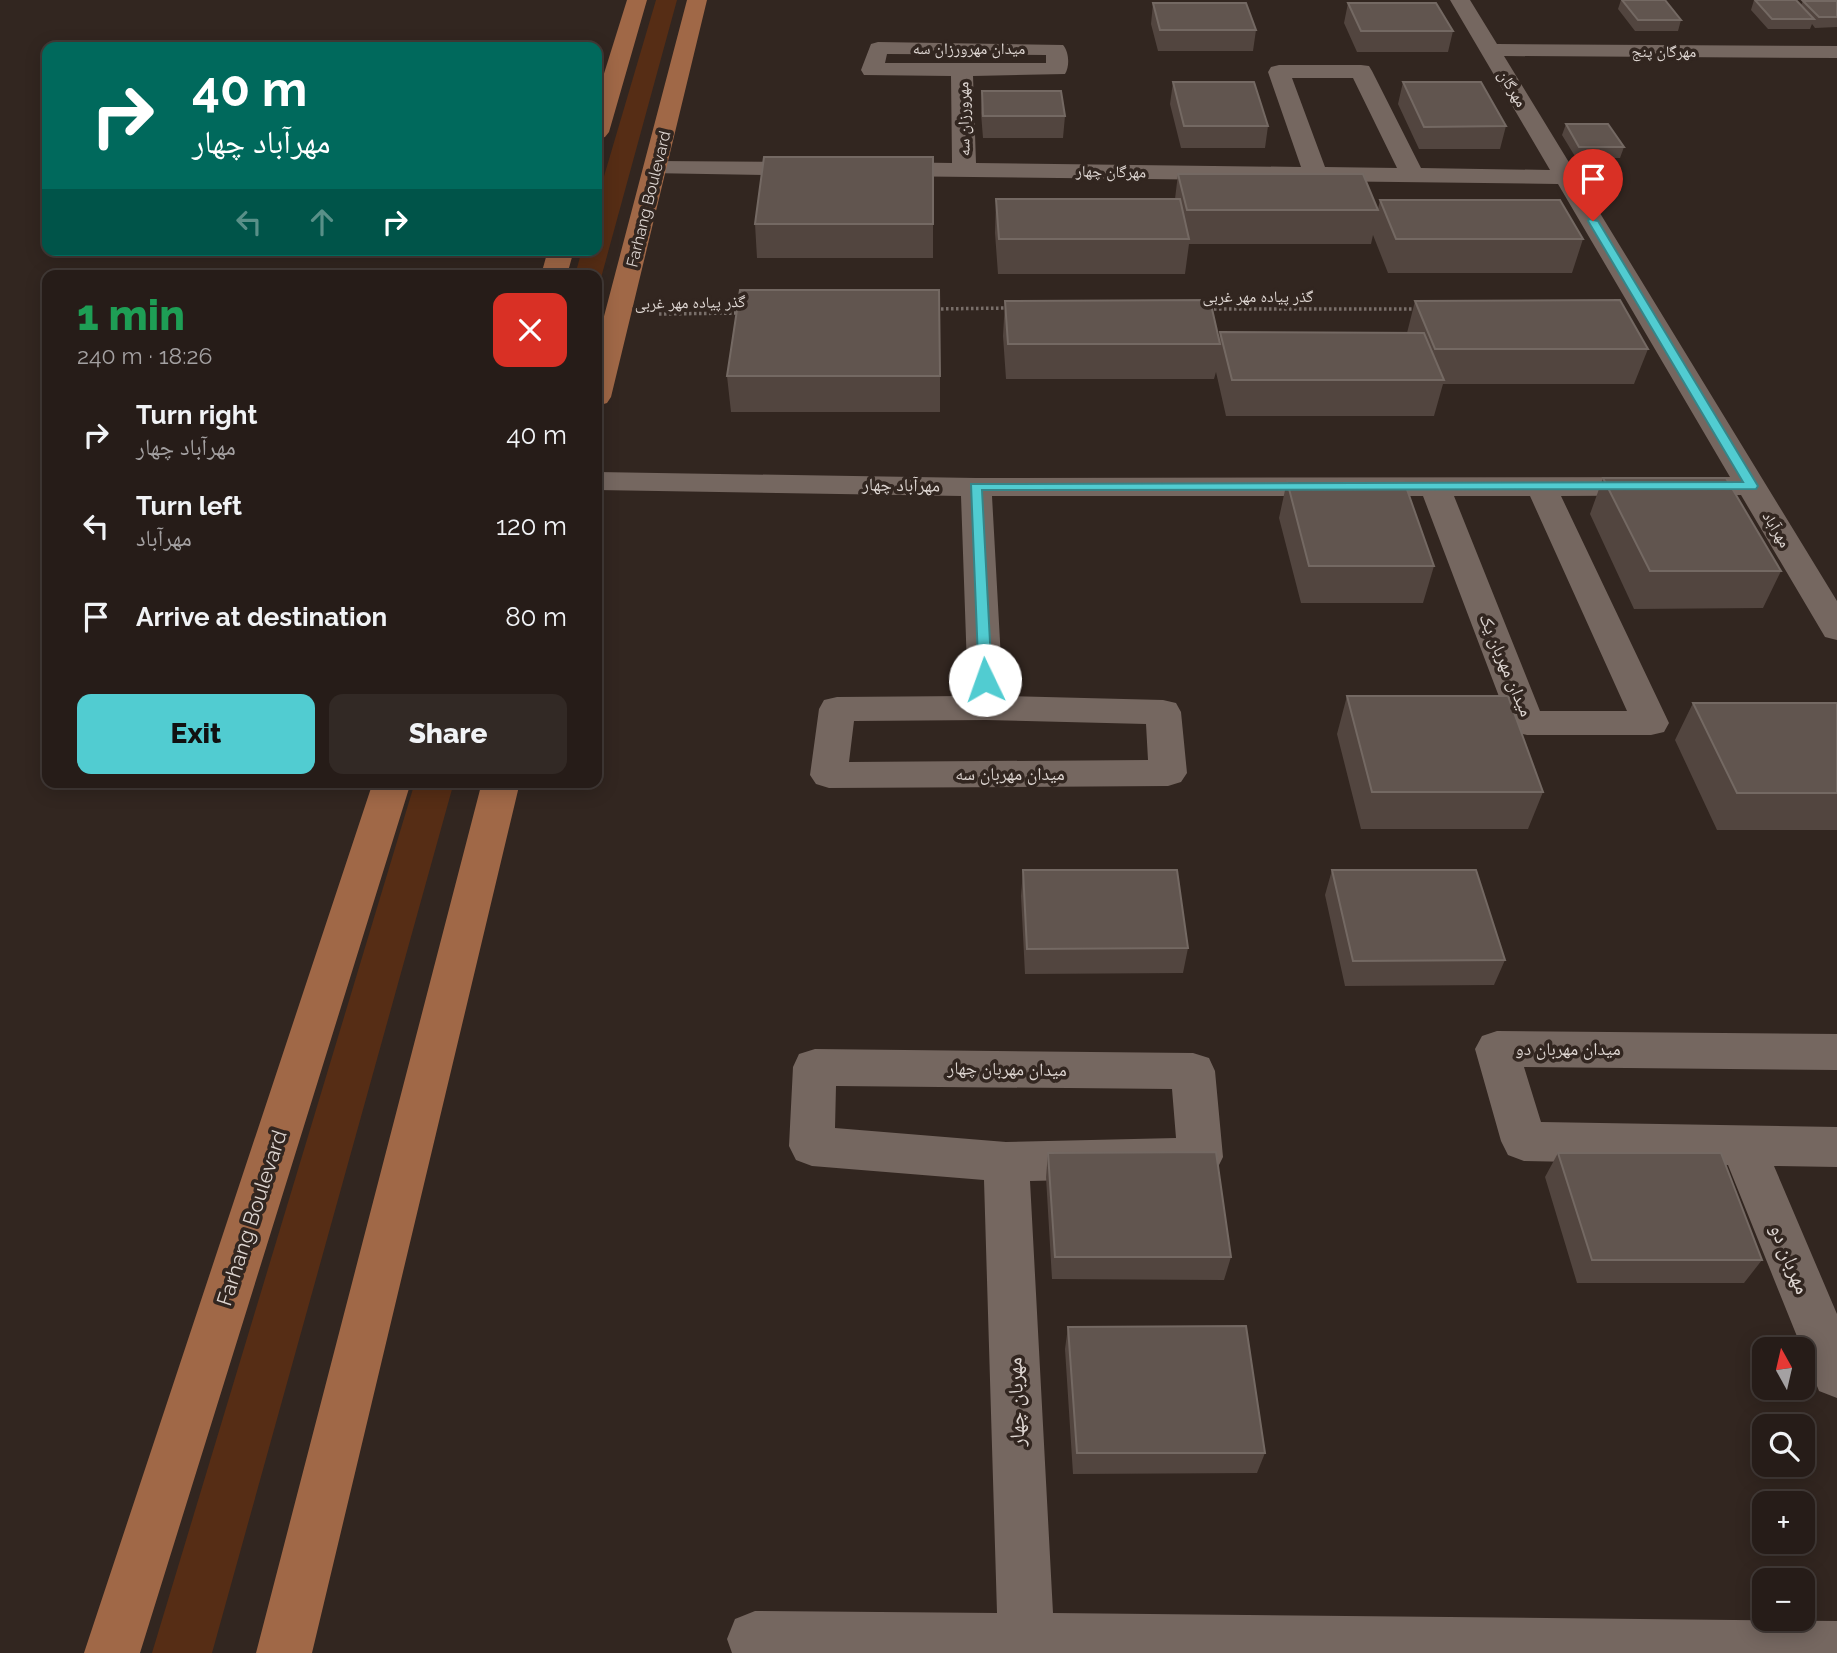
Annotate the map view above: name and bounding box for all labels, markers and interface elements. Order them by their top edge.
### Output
street label: میدان مهرورزان سه [913,39,1025,59]
street label: مهرگان پنج [1632,42,1696,62]
text: 40 m [192,60,307,117]
street label: مهرگان [1493,66,1531,111]
icon: right [77,70,168,161]
street label: مهرورزان سه [953,81,975,157]
text: مهرآباد چهار [192,123,331,160]
street label: Farhang Boulevard [622,129,675,269]
pin [1563,149,1623,221]
icon: arrive [1574,160,1612,198]
street label: مهرگان چهار [1075,161,1146,183]
icon: left [230,203,268,241]
icon: ahead [303,203,341,241]
icon: right [376,203,414,241]
street label: گذر پیاده مهر غربی [1203,287,1314,307]
text: 1 min [77,291,185,340]
street label: گذر پیاده مهر غربی [634,292,746,314]
button: close [493,293,567,367]
text: 240 m · 18:26 [77,342,212,369]
text: Turn right [136,400,257,430]
icon: right [77,416,115,454]
text: 40 m [506,420,567,450]
text: مهرآباد چهار [136,433,236,460]
street label: مهرآباد چهار [861,473,940,496]
text: Turn left [136,491,242,521]
icon: left [77,507,115,545]
street label: مهرآباد [1758,508,1795,551]
text: 120 m [496,511,567,541]
text: مهرآباد [136,524,192,551]
icon: arrive [77,598,115,636]
text: Arrive at destination [136,602,387,632]
text: 80 m [505,602,567,632]
street label: میدان مهربان یک [1474,610,1538,720]
position arrow [948,643,1022,717]
button: Exit [77,694,315,774]
button: Share [329,694,567,774]
street label: میدان مهربان سه [955,763,1065,785]
street label: میدان مهربان دو [1515,1038,1621,1060]
street label: میدان مهربان چهار [946,1057,1067,1081]
street label: Farhang Boulevard [211,1127,292,1309]
street label: مهربان دو [1765,1220,1816,1297]
north arrow [1752,1337,1815,1400]
map controls [1752,1337,1815,1631]
street label: مهربان چهار [1001,1357,1030,1448]
button: search [1752,1414,1815,1477]
button: + [1752,1491,1815,1554]
button: − [1752,1568,1815,1631]

